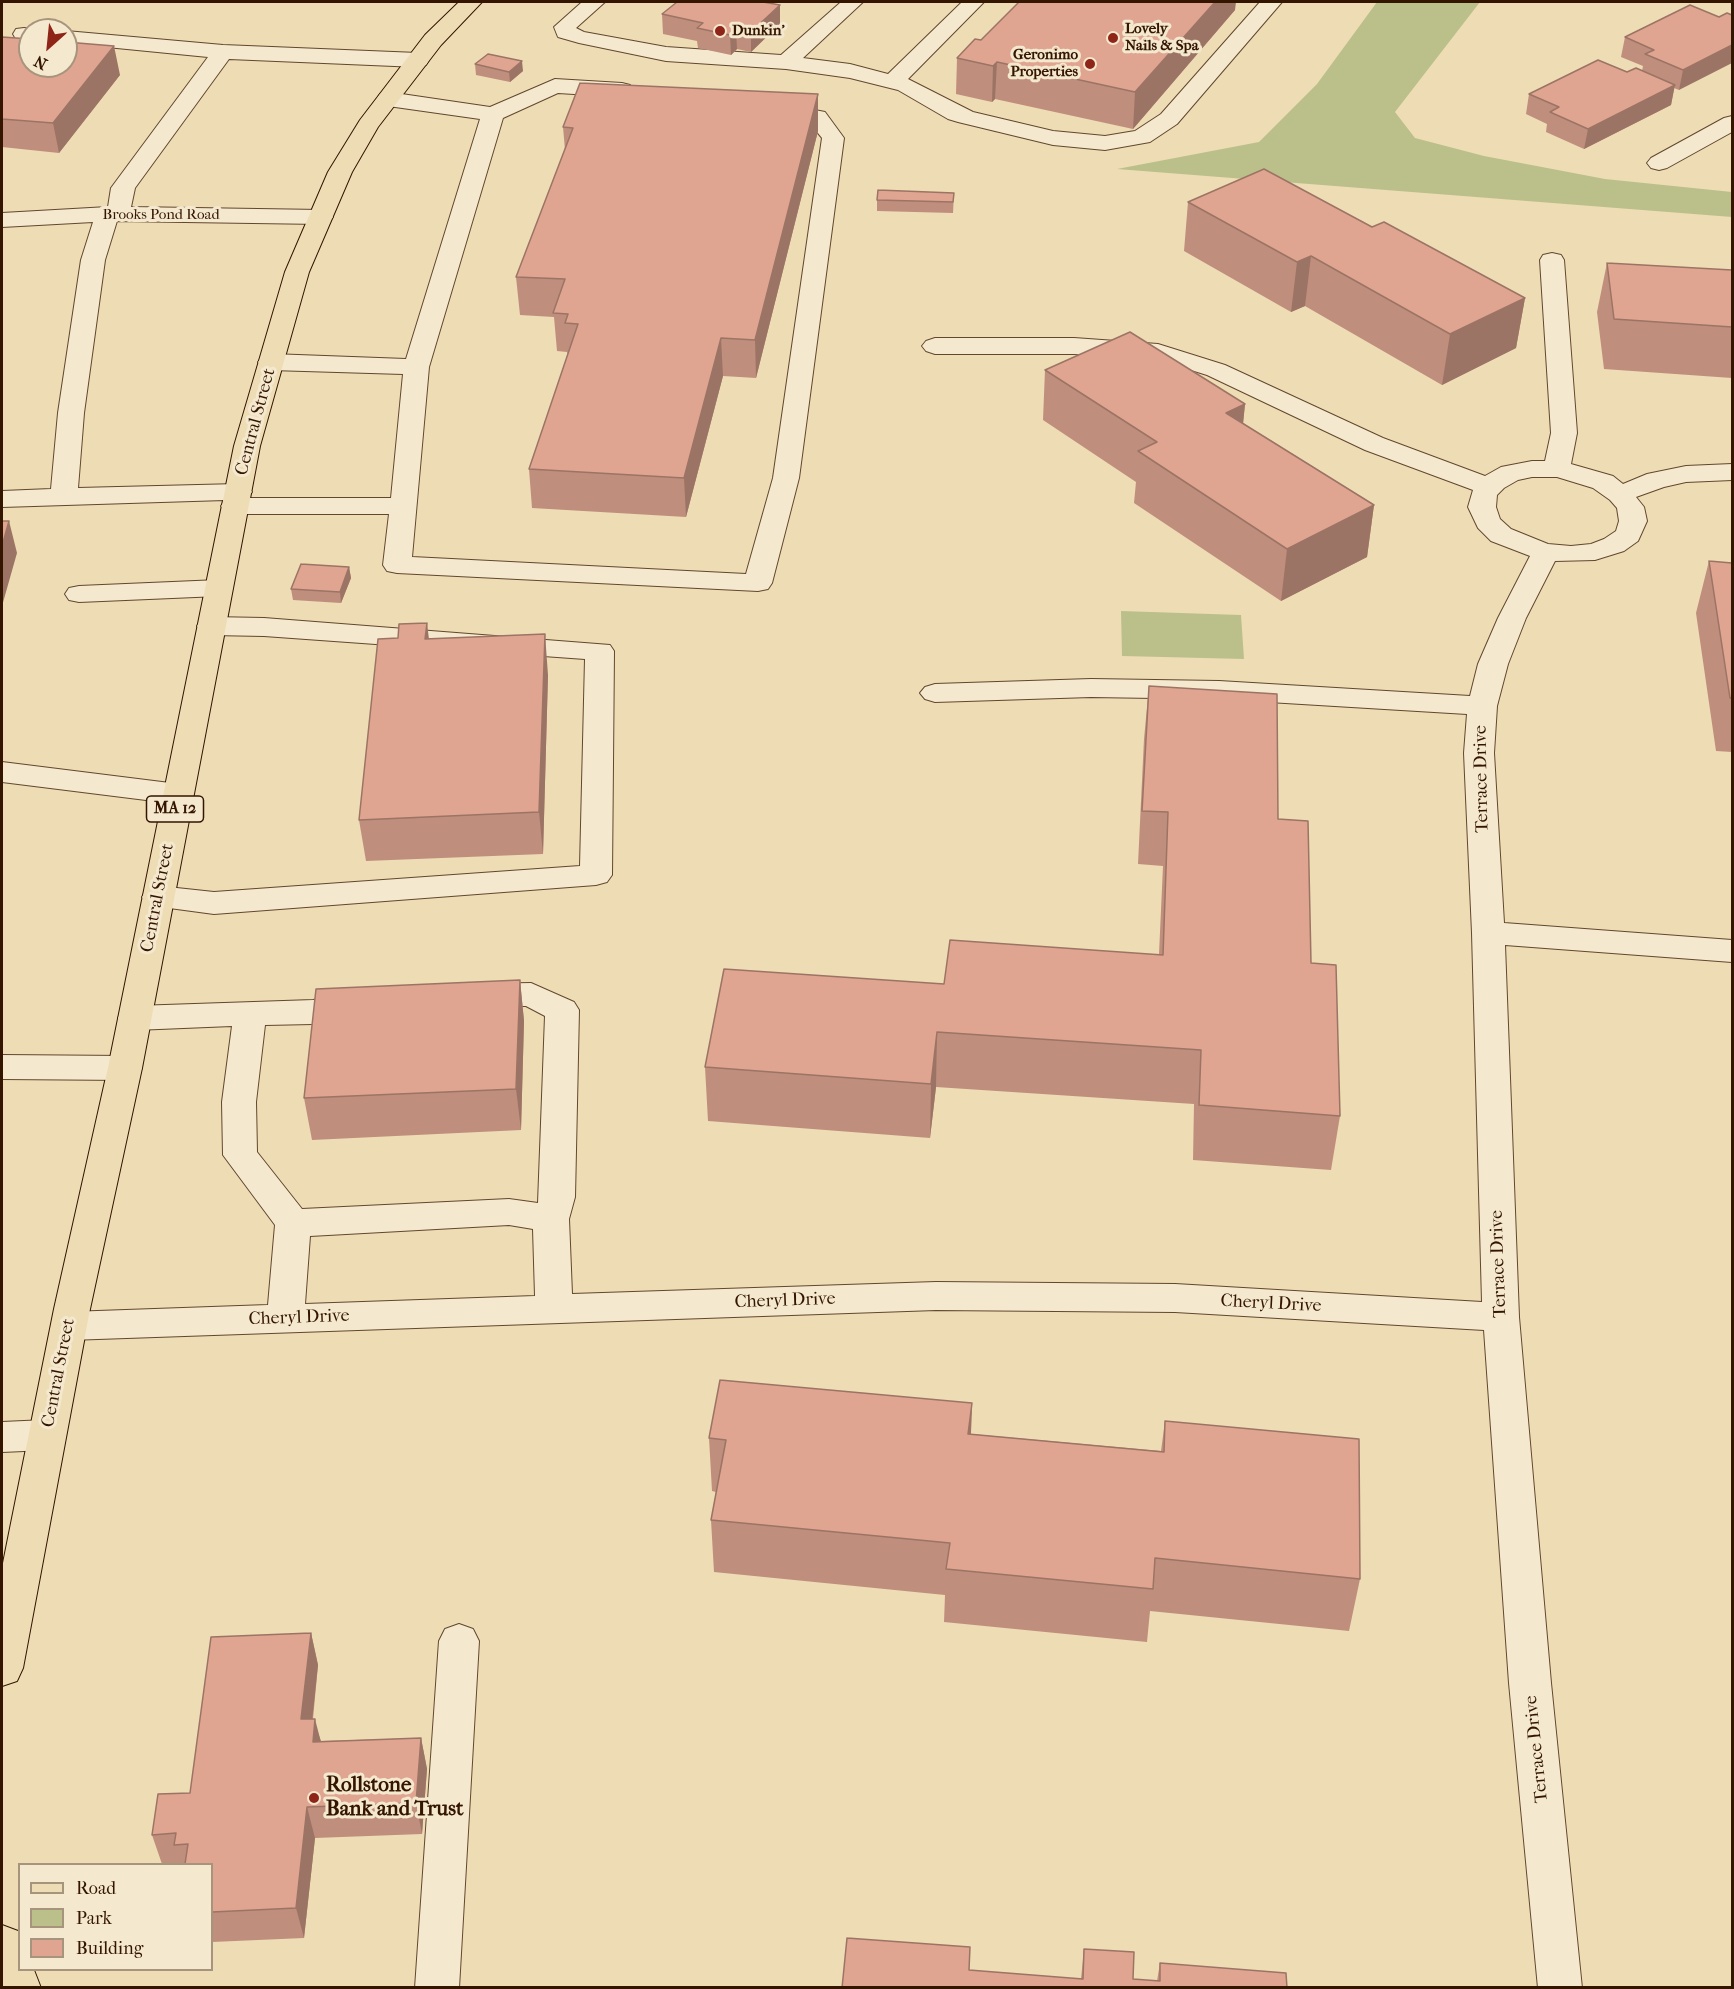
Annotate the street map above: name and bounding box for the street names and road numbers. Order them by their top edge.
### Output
street label: Brooks Pond Road [102,206,220,224]
street label: Central Street [231,366,281,478]
street label: Terrace Drive [1470,725,1494,833]
road number: MA 12 [146,796,204,822]
street label: Central Street [137,842,179,954]
street label: Terrace Drive [1486,1210,1512,1318]
street label: Cheryl Drive [734,1288,836,1314]
street label: Cheryl Drive [1220,1291,1322,1317]
street label: Cheryl Drive [248,1305,350,1331]
street label: Central Street [38,1317,80,1429]
street label: Terrace Drive [1521,1694,1553,1804]

